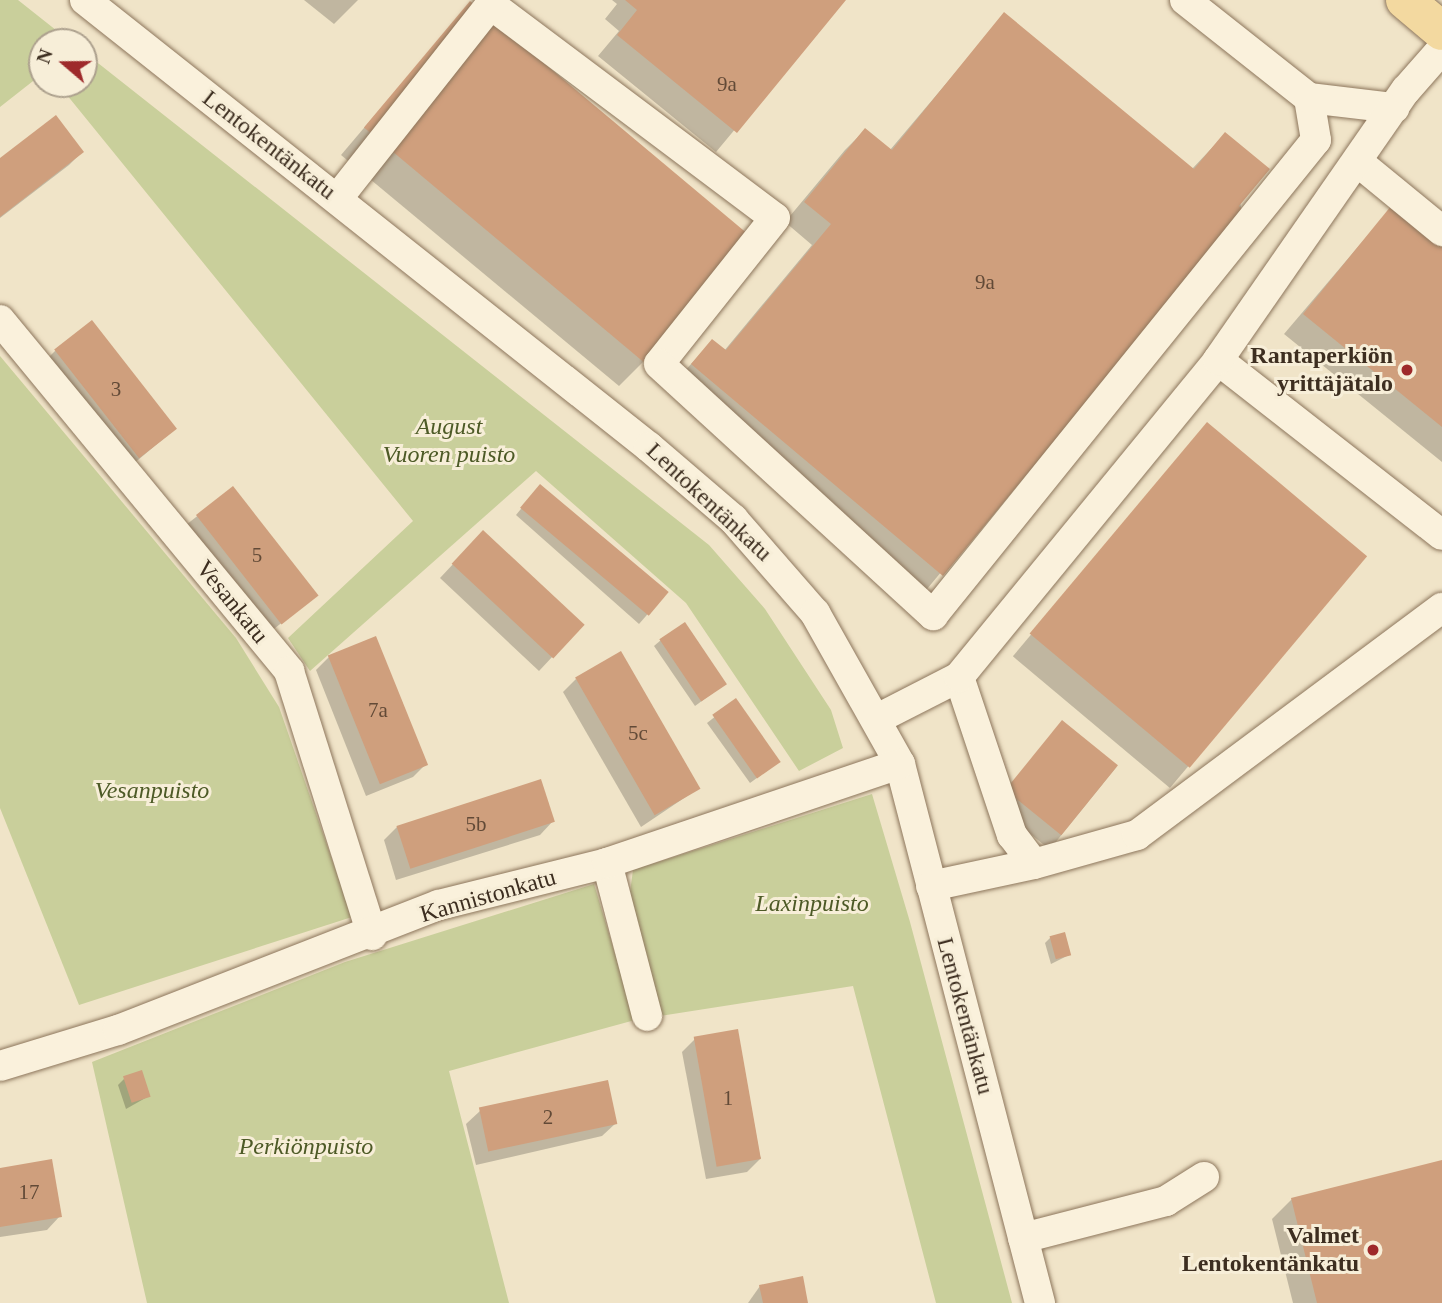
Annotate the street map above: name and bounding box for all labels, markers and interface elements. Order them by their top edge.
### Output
north arrow [28,28,98,98]
text: N [32,46,57,66]
house number: 9a [717,71,737,97]
street label: Lentokentänkatu [197,84,341,206]
house number: 9a [975,269,995,295]
place label: Rantaperkiön yrittäjätalo [1250,342,1393,398]
marker: Rantaperkiön yrittäjätalo [1399,362,1415,378]
house number: 3 [111,376,121,402]
park label: August Vuoren puisto [383,413,515,469]
street label: Lentokentänkatu [640,436,778,568]
house number: 5 [252,542,262,568]
street label: Vesankatu [190,555,274,649]
house number: 7a [368,697,388,723]
house number: 5c [628,720,648,746]
park label: Vesanpuisto [95,777,209,805]
house number: 5b [466,811,486,837]
street label: Kannistonkatu [417,863,559,929]
park label: Laxinpuisto [755,890,869,918]
street label: Lentokentänkatu [930,934,1000,1098]
house number: 1 [723,1085,733,1111]
house number: 2 [543,1104,553,1130]
park label: Perkiönpuisto [239,1133,373,1161]
house number: 17 [19,1179,40,1205]
place label: Valmet Lentokentänkatu [1182,1222,1359,1278]
marker: Valmet Lentokentänkatu [1365,1242,1381,1258]

